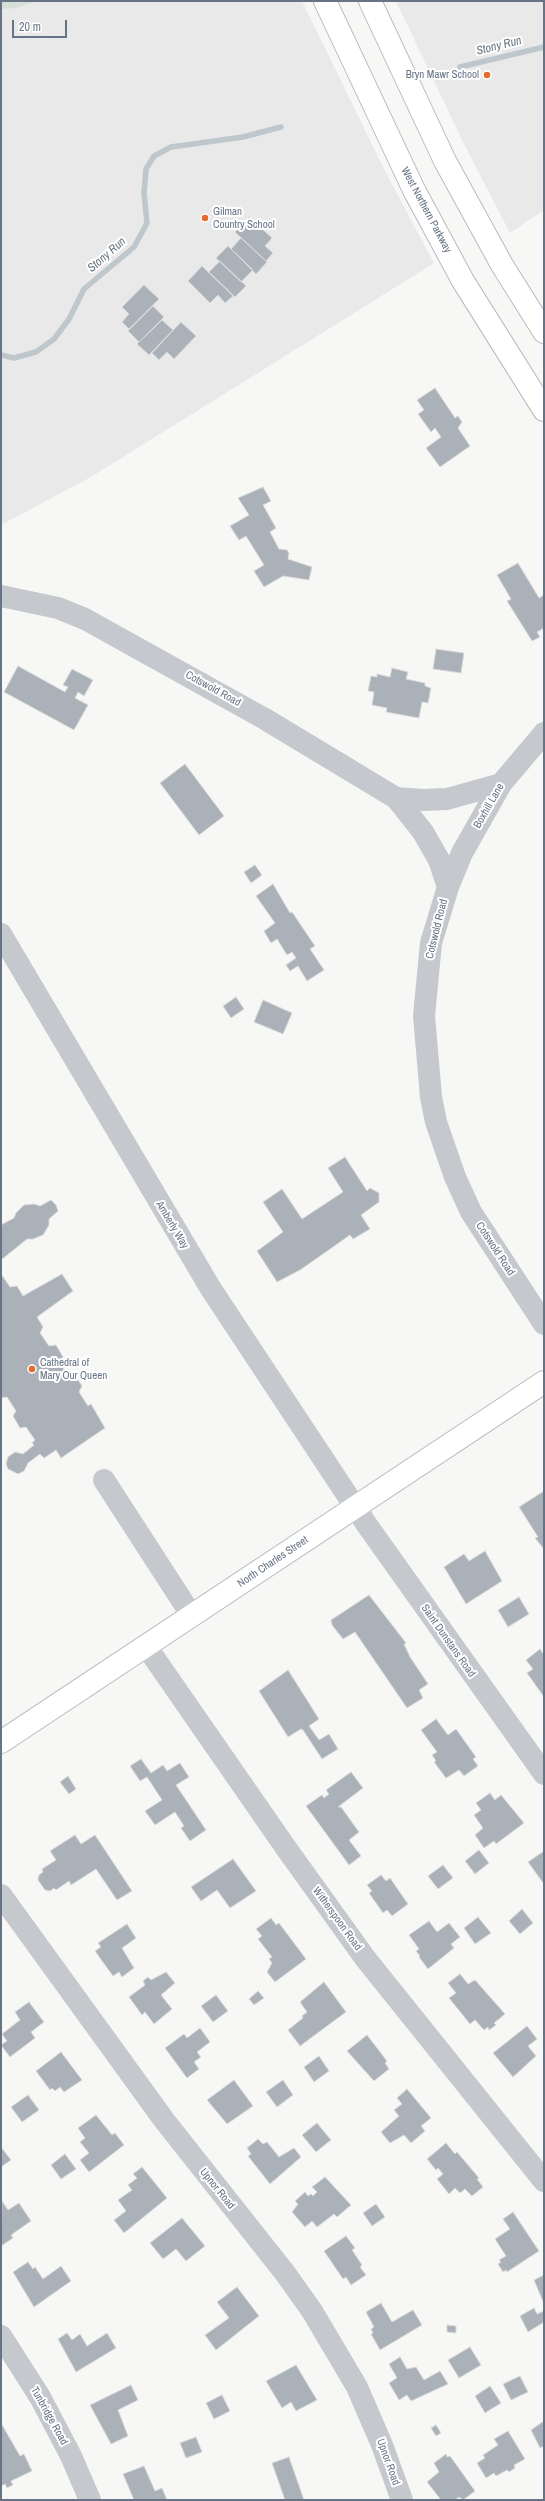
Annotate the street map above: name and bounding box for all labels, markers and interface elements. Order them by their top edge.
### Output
scale bar [14,12,69,38]
text: 20 m [19,19,41,35]
water label: Stony Run [475,33,523,59]
place label: Bryn Mawr School [406,68,479,82]
marker: Bryn Mawr School [482,70,492,80]
street label: West Northern Parkway [398,165,454,255]
place label: Gilman Country School [213,205,275,231]
marker: Gilman Country School [200,213,210,223]
water label: Stony Run [85,234,129,276]
street label: Cotswold Road [183,668,243,710]
street label: Boxhill Lane [471,781,507,831]
street label: Cotswold Road [423,898,451,960]
street label: Amberly Way [153,1199,191,1251]
street label: Cotswold Road [473,1220,517,1278]
place label: Cathedral of Mary Our Queen [40,1356,107,1382]
marker: Cathedral of Mary Our Queen [27,1364,37,1374]
street label: North Charles Street [235,1534,311,1590]
street label: Saint Dunstans Road [418,1602,478,1680]
street label: Witherspoon Road [310,1885,364,1953]
street label: Upnor Road [197,2166,237,2212]
street label: Tunbridge Road [28,2385,70,2447]
street label: Upnor Road [373,2437,403,2487]

